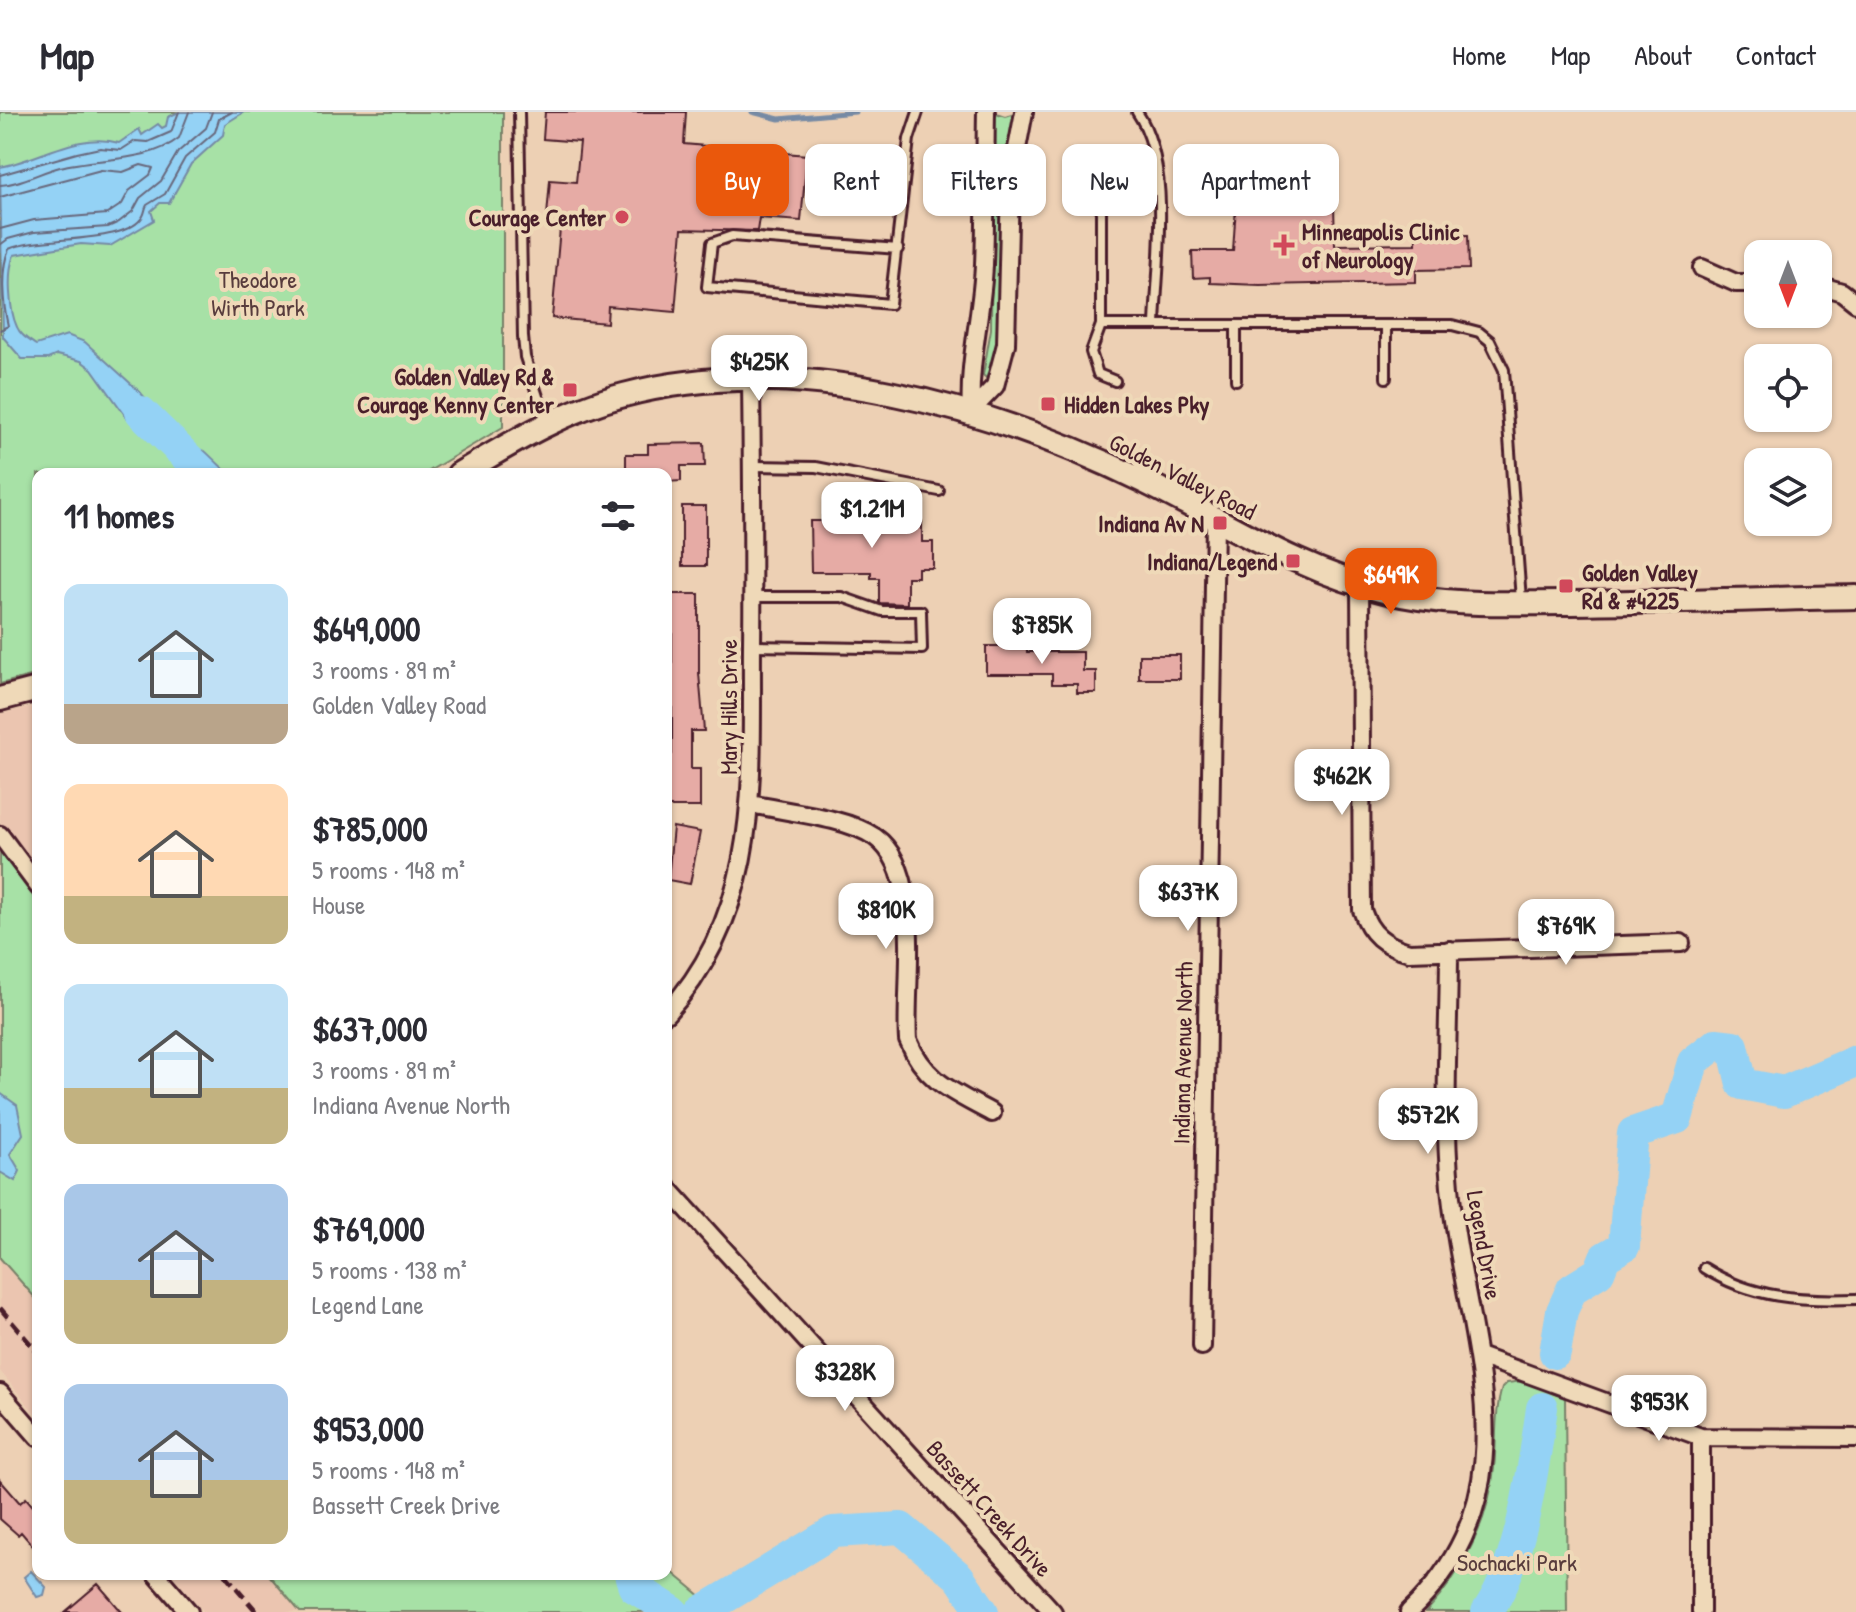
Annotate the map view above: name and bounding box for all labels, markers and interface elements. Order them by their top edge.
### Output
text: Map [40,29,94,81]
text: Home [1452,36,1507,74]
text: Map [1551,36,1590,74]
text: About [1634,36,1692,74]
text: Contact [1736,36,1816,74]
chip: Buy [696,144,789,216]
chip: Rent [805,144,907,216]
chip: Filters [923,144,1046,216]
chip: New [1062,144,1157,216]
chip: Apartment [1173,144,1339,216]
place label: Courage Center [469,201,607,234]
marker: Courage Center [613,208,631,226]
place label: Minneapolis Clinic of Neurology [1302,215,1460,276]
marker: Minneapolis Clinic of Neurology [1273,234,1295,256]
north arrow [1744,240,1832,328]
map controls [1744,240,1832,536]
park label: Theodore Wirth Park [211,263,305,323]
pin: $425K [703,335,815,403]
text: $425K [729,343,789,378]
button: locate [1744,344,1832,432]
place label: Golden Valley Rd & Courage Kenny Center [357,360,555,421]
marker: Golden Valley Rd & Courage Kenny Center [561,381,579,399]
place label: Hidden Lakes Pky [1064,388,1210,421]
marker: Hidden Lakes Pky [1039,395,1057,413]
street label: Golden Valley Road [1104,425,1262,527]
button: layers [1744,448,1832,536]
pin: $1.21M [807,482,937,550]
text: $1.21M [839,490,905,525]
text: 11 homes [64,493,174,539]
icon: filters [596,494,640,538]
place label: Indiana Av N [1098,507,1204,539]
marker: Indiana Av N [1211,514,1229,532]
place label: Indiana/Legend [1147,545,1278,578]
pin: $649K [1335,548,1447,616]
marker: Indiana/Legend [1284,552,1302,570]
text: $649K [1363,556,1419,591]
place label: Golden Valley Rd & #4225 [1582,556,1698,616]
marker: Golden Valley Rd & #4225 [1557,577,1575,595]
pin: $785K [986,598,1098,666]
text: $649,000 [312,606,421,652]
text: $785K [1011,606,1073,641]
icon: home [128,616,224,712]
street label: Mary Hills Drive [712,639,744,775]
text: 3 rooms · 89 m² [312,652,456,687]
text: Golden Valley Road [312,687,486,722]
pin: $462K [1286,749,1398,817]
text: $462K [1312,757,1372,792]
text: $785,000 [312,806,428,852]
icon: home [128,816,224,912]
text: 5 rooms · 148 m² [312,852,465,887]
pin: $637K [1132,865,1244,933]
text: $637K [1157,873,1219,908]
pin: $810K [830,883,942,951]
text: House [312,887,365,922]
text: $810K [856,891,916,926]
pin: $769K [1510,899,1622,967]
text: $769K [1536,907,1596,942]
street label: Indiana Avenue North [1164,961,1200,1145]
text: $637,000 [312,1006,427,1052]
icon: home [128,1016,224,1112]
text: 3 rooms · 89 m² [312,1052,456,1087]
text: Indiana Avenue North [312,1087,510,1122]
pin: $572K [1372,1088,1484,1156]
text: $572K [1397,1096,1459,1131]
street label: Legend Drive [1460,1188,1510,1302]
text: $769,000 [312,1206,425,1252]
icon: home [128,1216,224,1312]
text: 5 rooms · 138 m² [312,1252,467,1287]
text: Legend Lane [312,1287,424,1322]
pin: $328K [789,1345,901,1413]
text: $328K [814,1353,876,1388]
pin: $953K [1603,1375,1715,1443]
text: $953K [1630,1383,1688,1418]
text: $953,000 [312,1406,424,1452]
icon: home [128,1416,224,1512]
street label: Bassett Creek Drive [920,1433,1060,1584]
text: 5 rooms · 148 m² [312,1452,465,1487]
text: Bassett Creek Drive [312,1487,500,1522]
park label: Sochacki Park [1457,1546,1577,1578]

